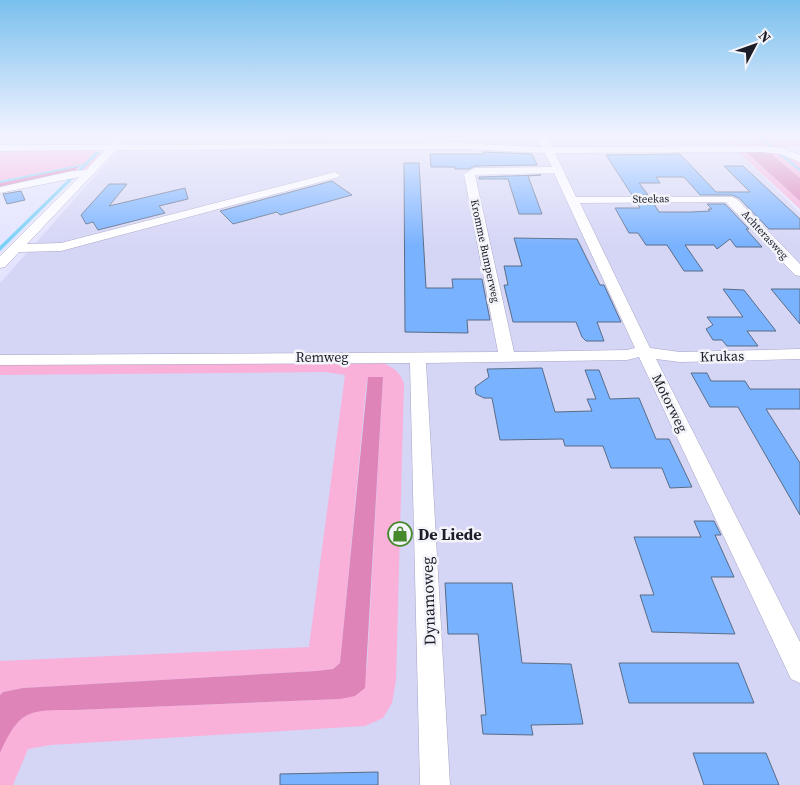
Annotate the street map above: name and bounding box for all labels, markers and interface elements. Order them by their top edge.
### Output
north arrow [730,20,780,70]
text: N [754,26,776,47]
street label: Steekas [633,191,670,207]
street label: Kromme Bumperweg [467,198,503,304]
street label: Achterasweg [738,207,792,263]
street label: Krukas [700,346,744,366]
street label: Remweg [295,347,349,367]
street label: Motorweg [647,370,693,436]
shop icon: De Liede [387,521,413,547]
place label: De Liede [418,523,482,545]
street label: Dynamoweg [415,556,441,646]

